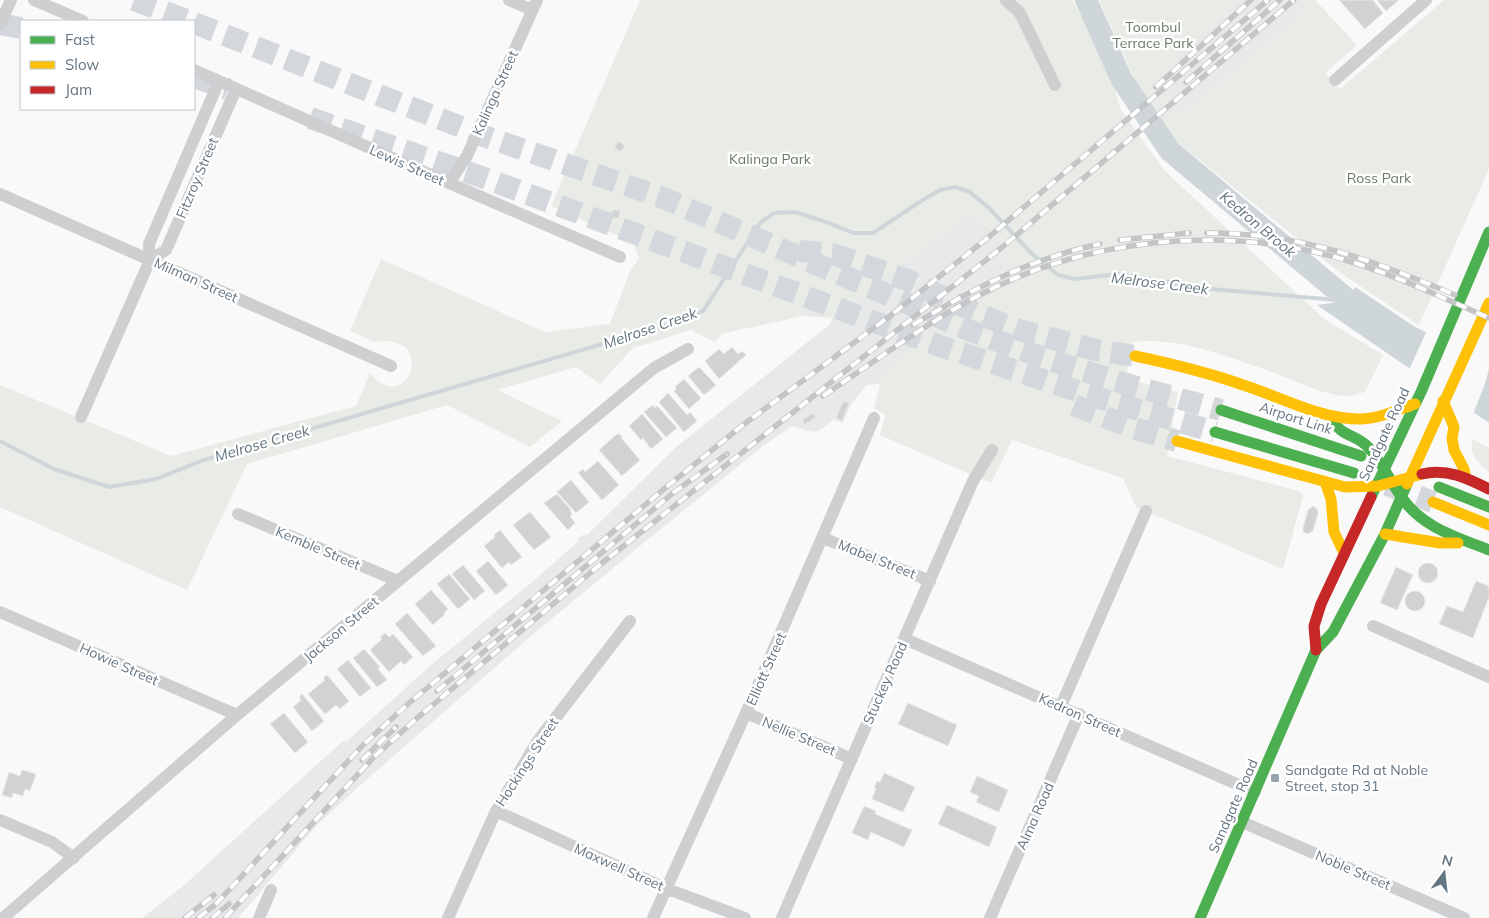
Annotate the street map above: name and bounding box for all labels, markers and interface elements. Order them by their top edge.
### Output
park label: Toombul Terrace Park [1112,18,1194,52]
legend [20,20,195,110]
text: Fast [65,30,95,49]
street label: Kalinga Street [468,48,522,138]
text: Slow [65,55,99,74]
text: Jam [65,80,92,99]
street label: Fitzroy Street [172,135,222,221]
street label: Lewis Street [367,141,447,190]
park label: Kalinga Park [729,150,812,168]
park label: Ross Park [1347,169,1412,187]
water label: Kedron Brook [1216,187,1301,262]
street label: Milman Street [151,253,241,307]
water label: Melrose Creek [1110,268,1211,299]
water label: Melrose Creek [601,303,700,353]
street label: Sandgate Road [1355,384,1413,484]
street label: Airport Link [1257,398,1335,438]
water label: Melrose Creek [212,420,313,466]
street label: Kemble Street [273,522,363,574]
street label: Mabel Street [836,535,919,583]
street label: Jackson Street [300,592,382,666]
street label: Elliott Street [742,630,790,708]
street label: Howie Street [77,639,161,689]
street label: Stuckey Road [859,639,911,727]
street label: Kedron Street [1036,689,1124,741]
street label: Nellie Street [760,712,839,760]
street label: Hockings Street [492,714,562,810]
street label: Sandgate Road [1204,756,1262,856]
place label: Sandgate Rd at Noble Street, stop 31 [1285,761,1428,795]
marker: Sandgate Rd at Noble Street, stop 31 [1269,772,1281,784]
street label: Alma Road [1012,779,1058,853]
street label: Maxwell Street [571,839,667,895]
street label: Noble Street [1313,846,1394,894]
north arrow [1419,848,1469,898]
text: N [1440,850,1455,871]

